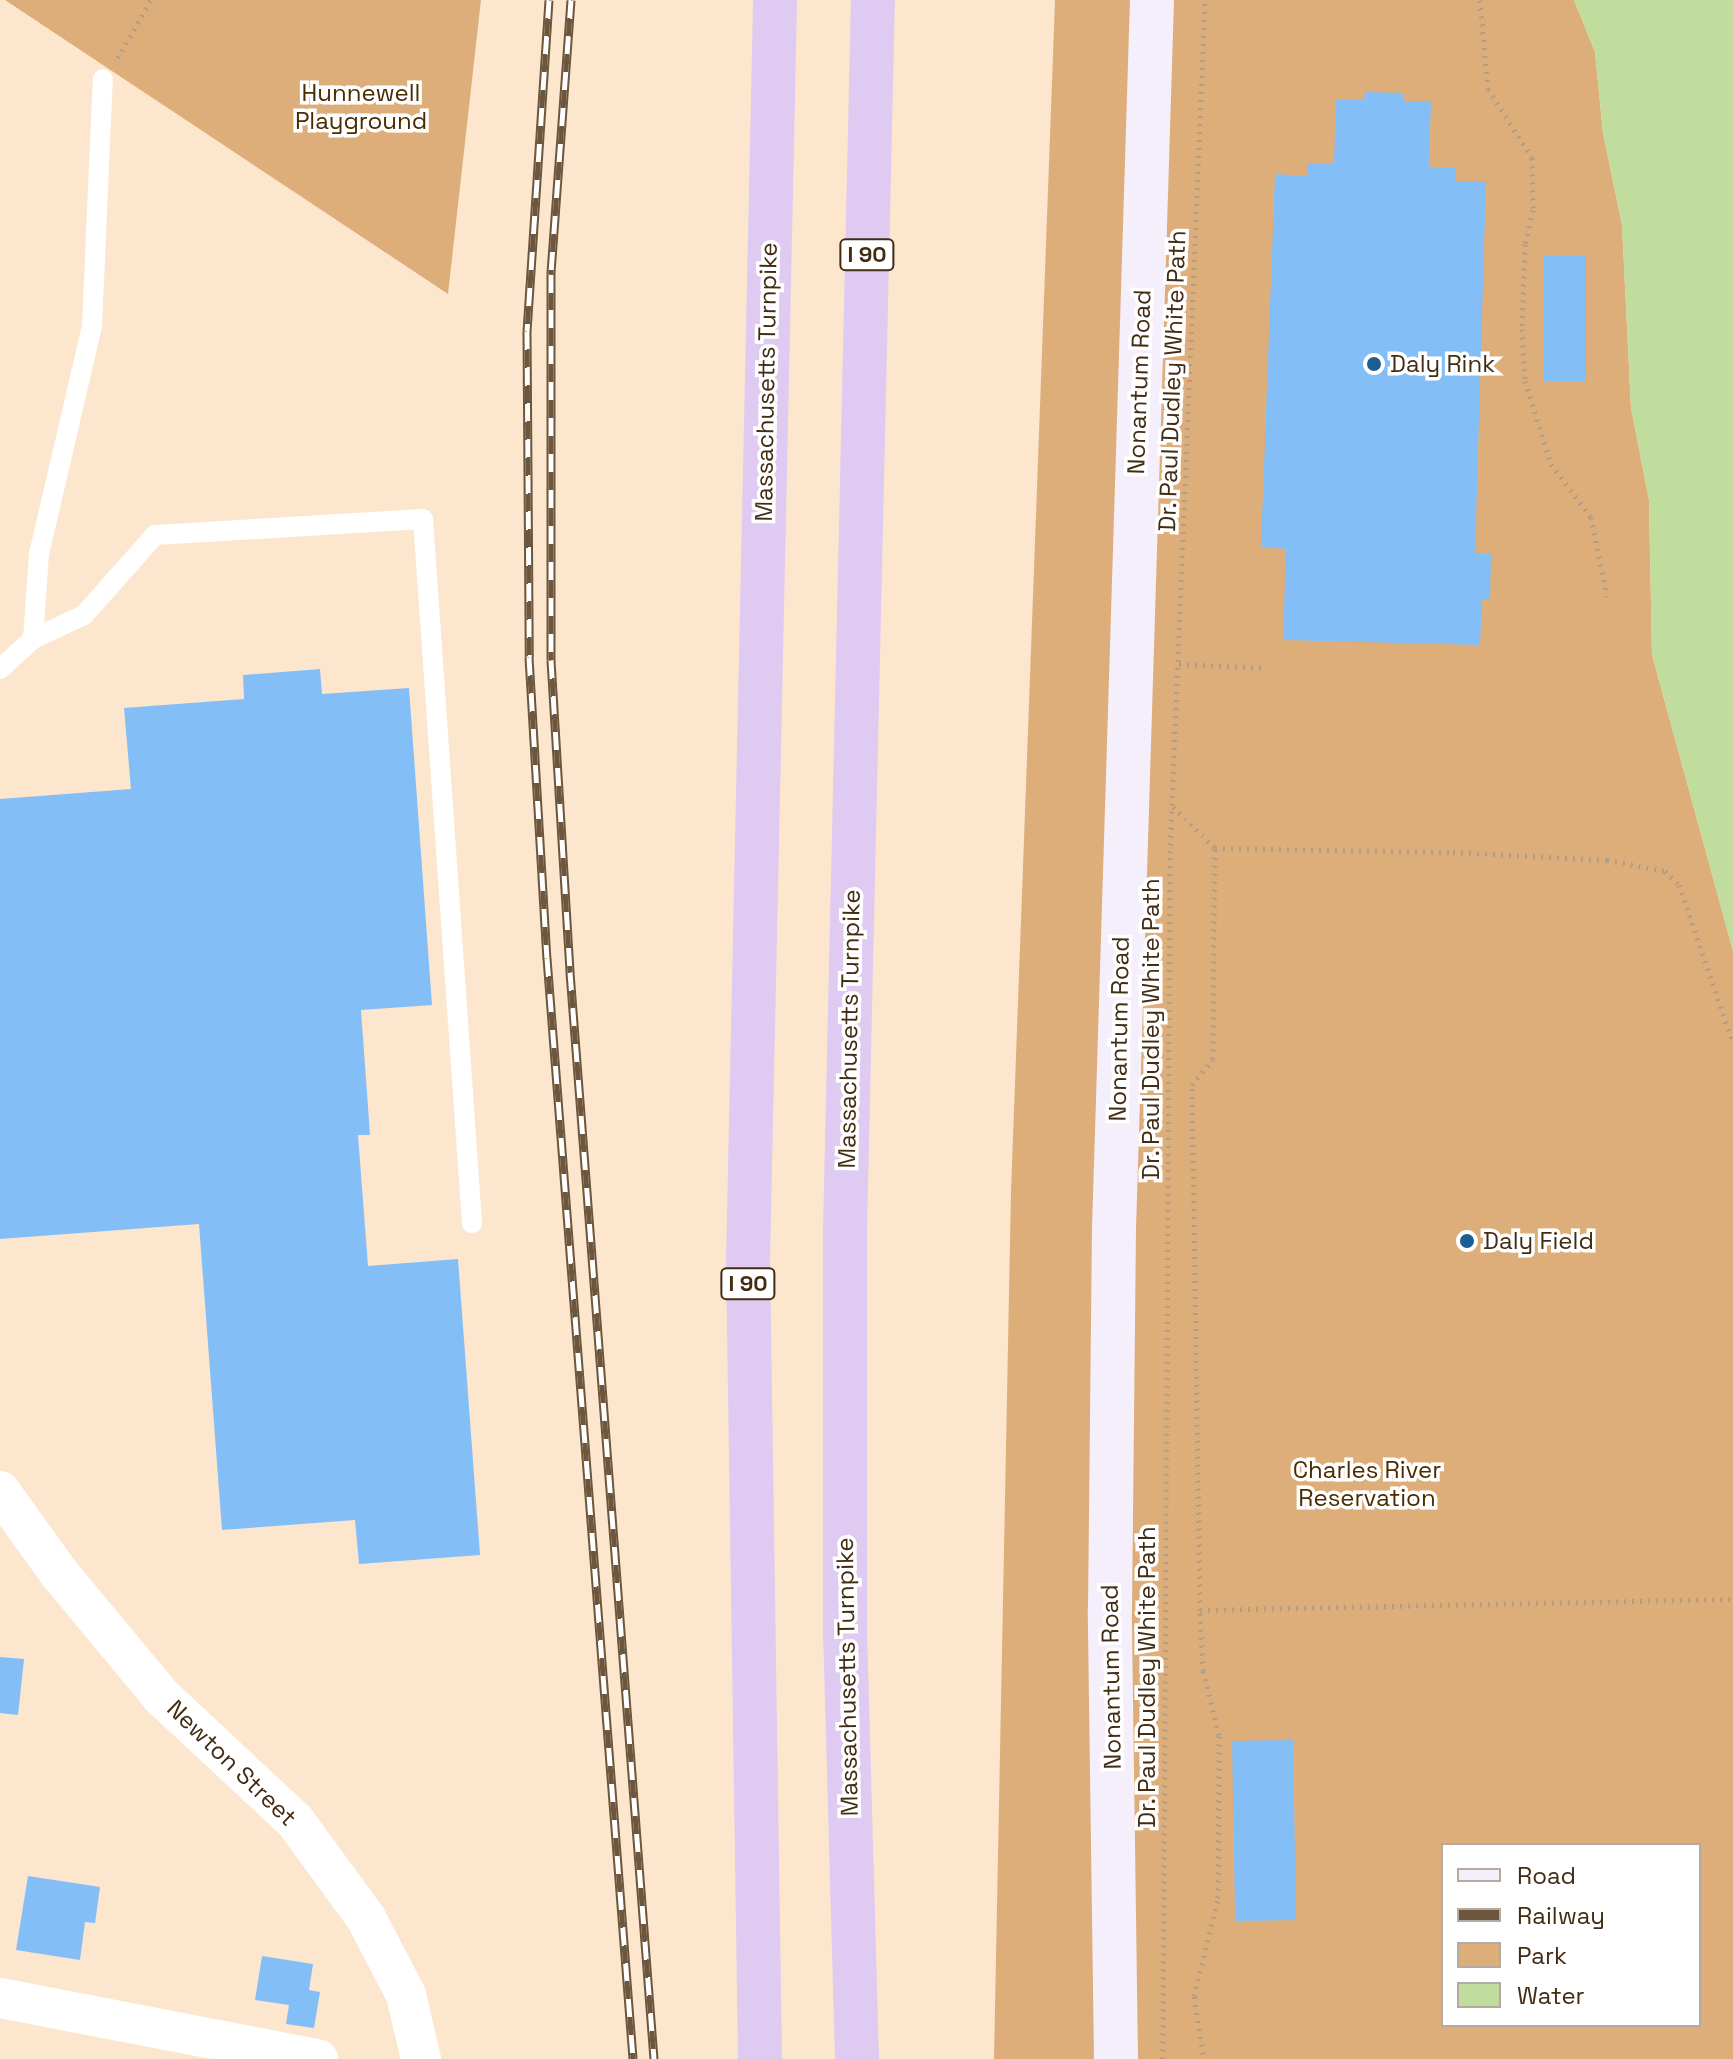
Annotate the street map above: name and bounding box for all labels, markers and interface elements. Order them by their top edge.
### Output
park label: Hunnewell Playground [295,79,427,135]
street label: Dr. Paul Dudley White Path [1152,229,1192,533]
road number: I 90 [839,237,895,273]
street label: Massachusetts Turnpike [749,242,783,522]
street label: Nonantum Road [1121,289,1157,475]
place label: Daly Rink [1390,350,1495,378]
marker: Daly Rink [1365,355,1383,373]
street label: Dr. Paul Dudley White Path [1137,878,1165,1180]
street label: Massachusetts Turnpike [832,889,866,1169]
street label: Nonantum Road [1103,936,1135,1122]
place label: Daly Field [1483,1227,1594,1255]
marker: Daly Field [1458,1232,1476,1250]
road number: I 90 [720,1266,776,1302]
park label: Charles River Reservation [1293,1456,1441,1512]
street label: Dr. Paul Dudley White Path [1133,1526,1161,1828]
street label: Massachusetts Turnpike [830,1537,864,1817]
street label: Nonantum Road [1095,1584,1127,1770]
street label: Newton Street [161,1694,303,1832]
legend [1441,1843,1701,2027]
text: Road [1517,1860,1576,1891]
text: Railway [1517,1900,1605,1931]
text: Park [1517,1940,1567,1971]
text: Water [1517,1980,1585,2011]

